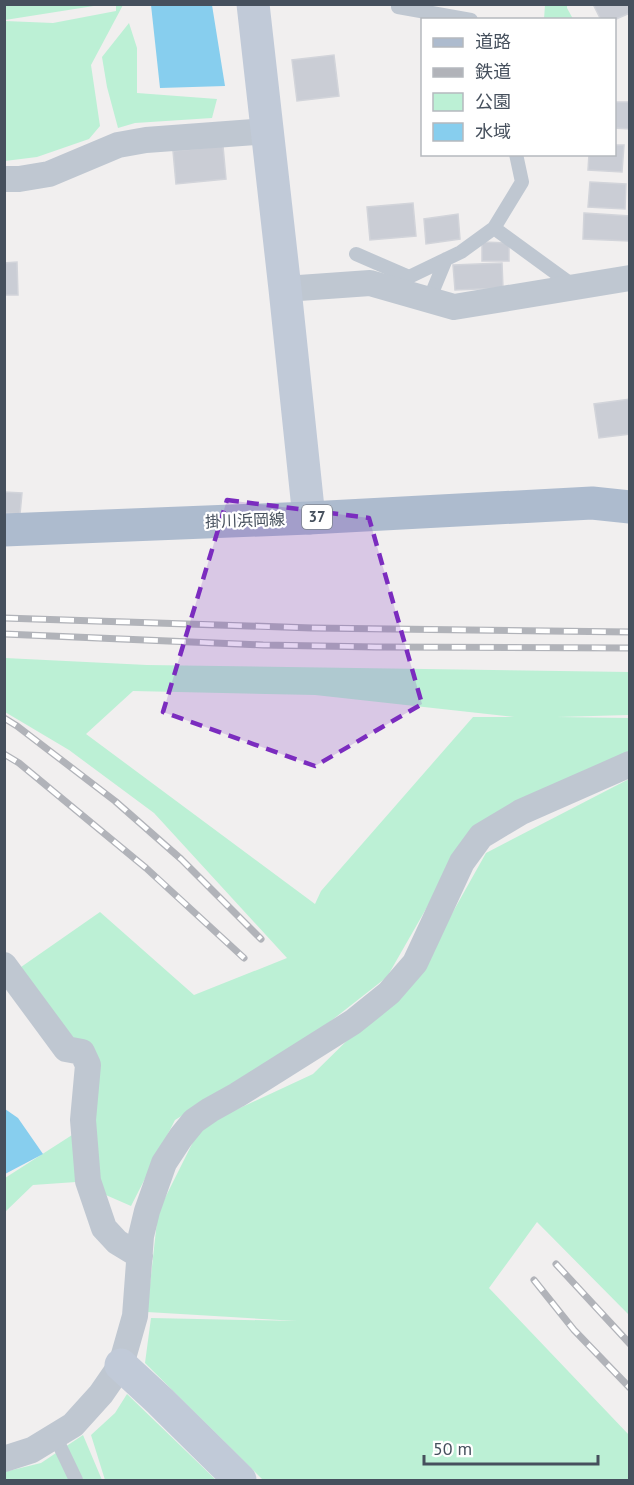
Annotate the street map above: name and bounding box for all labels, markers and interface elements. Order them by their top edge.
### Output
legend [421,18,616,156]
text: 道路 [475,30,511,53]
text: 鉄道 [475,60,511,83]
text: 公園 [475,90,511,113]
text: 水域 [475,120,511,143]
road number: 37 [302,505,332,529]
street label: 掛川浜岡線 [205,509,285,531]
scale bar [424,1428,598,1466]
text: 50 m [433,1437,472,1460]

